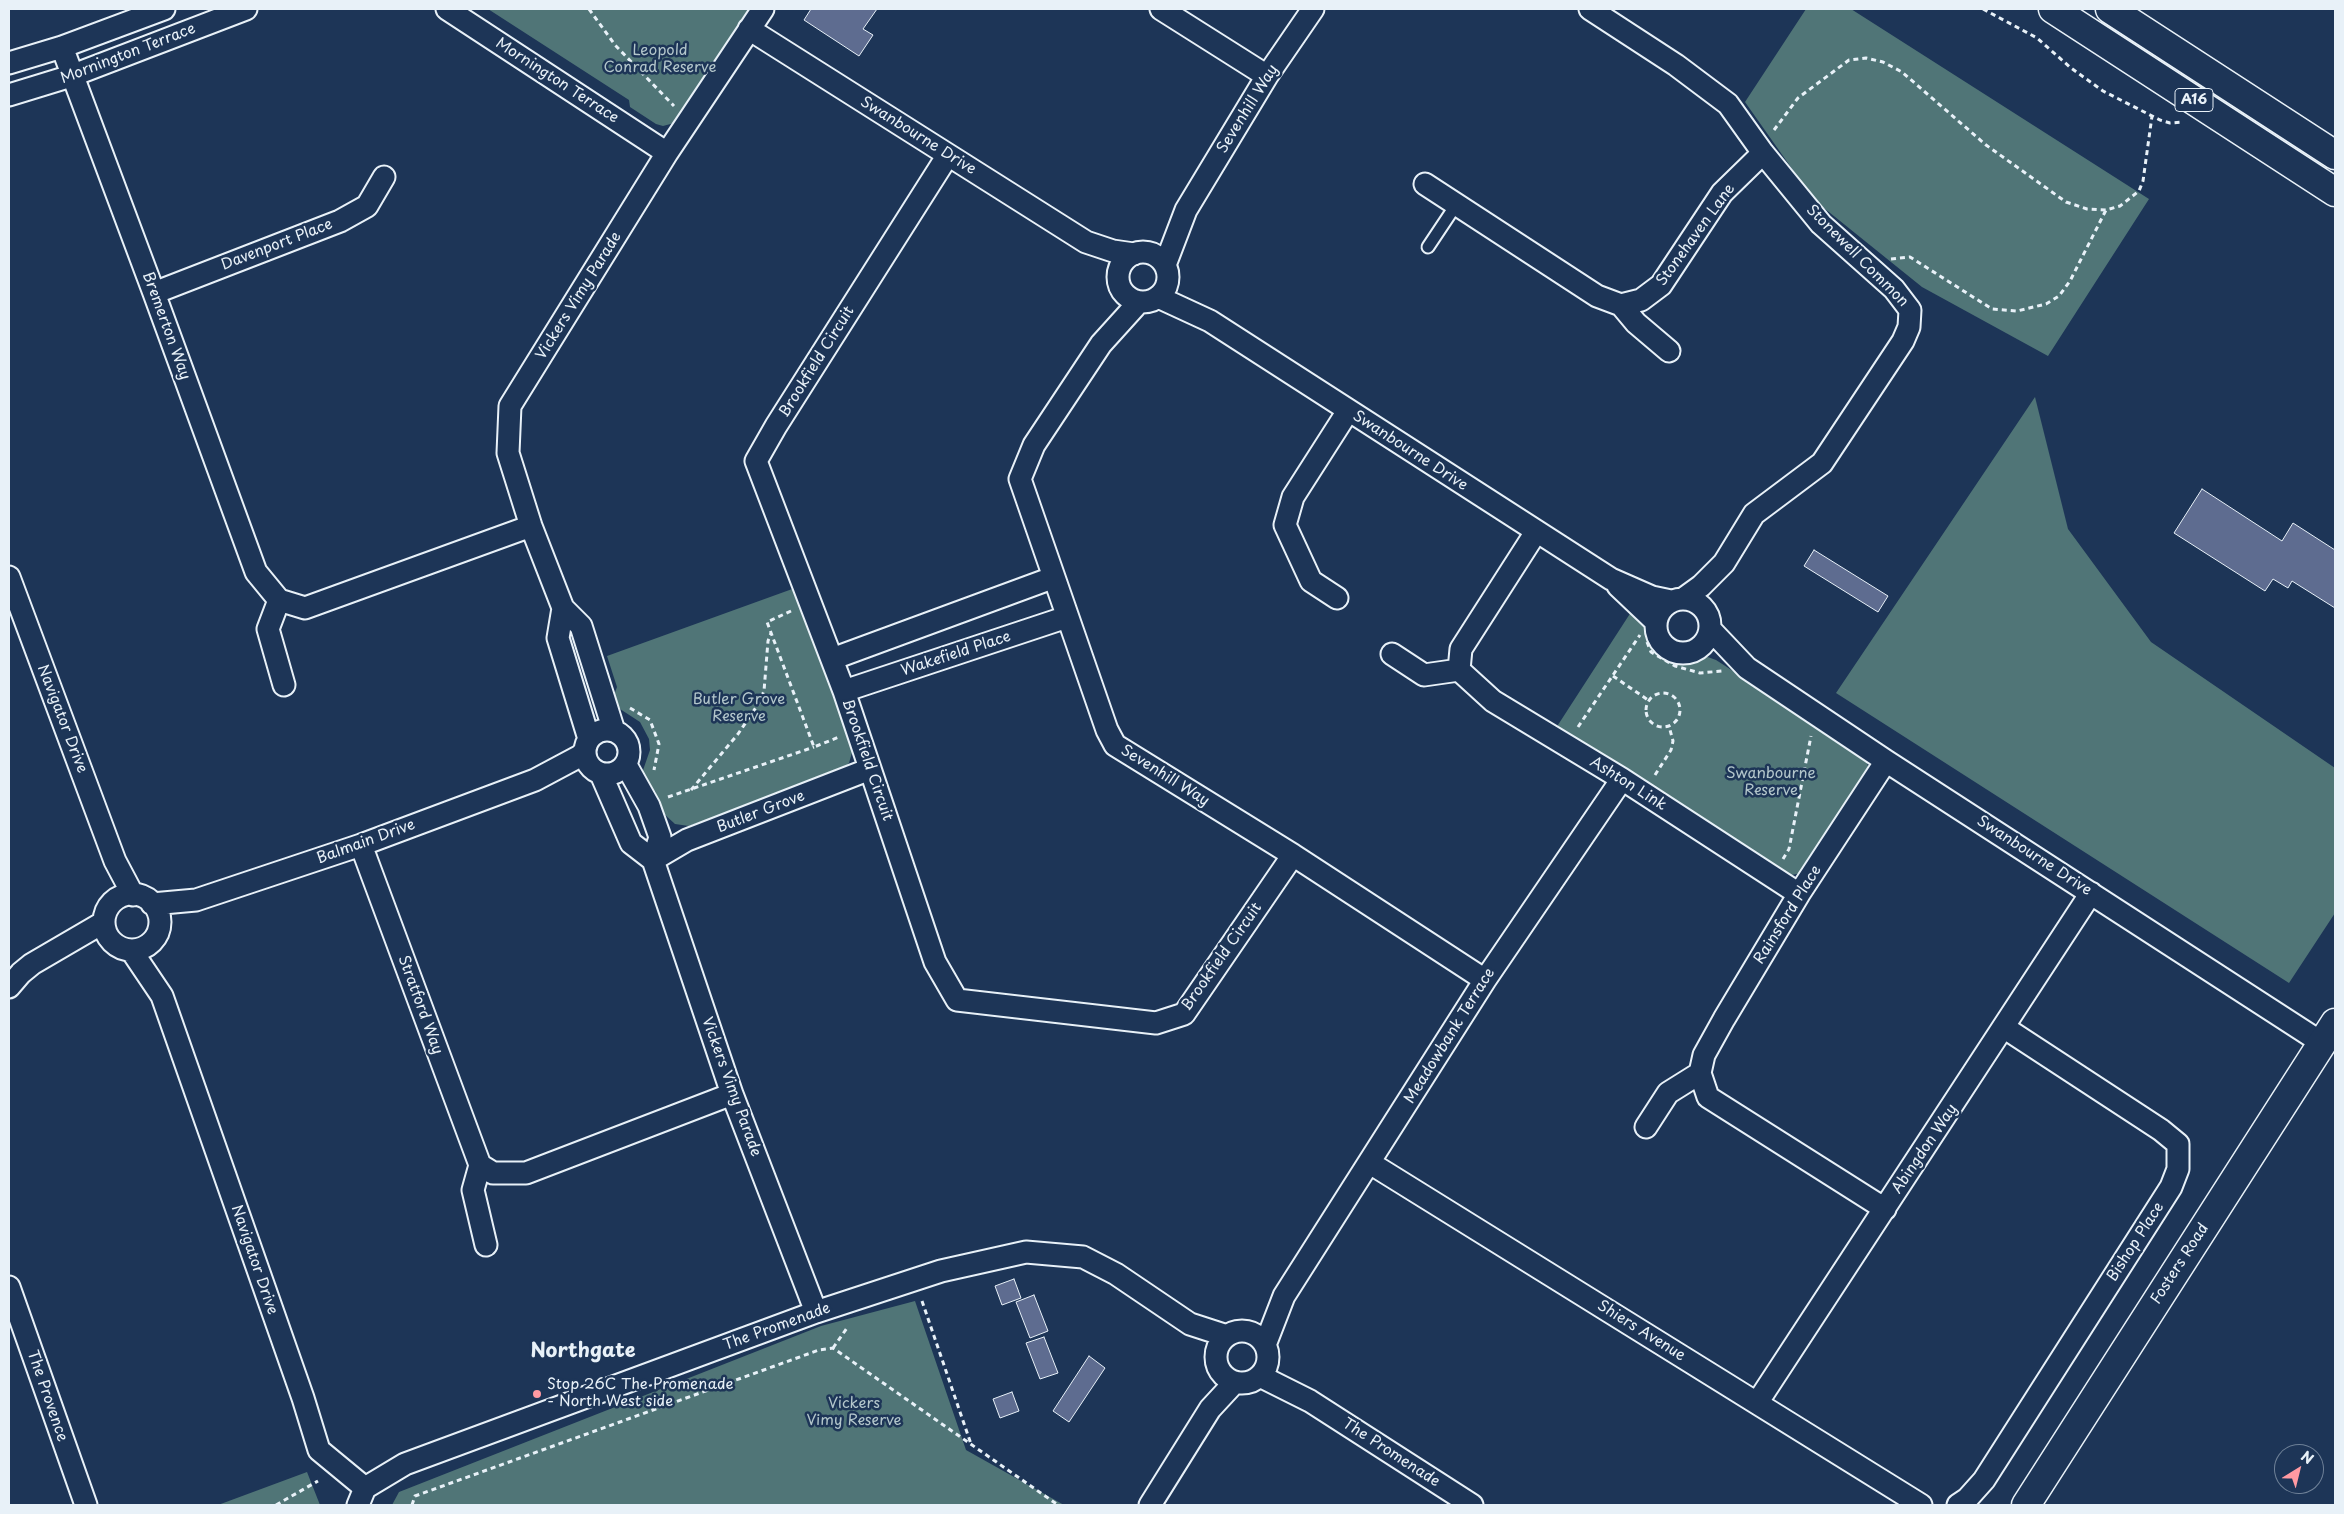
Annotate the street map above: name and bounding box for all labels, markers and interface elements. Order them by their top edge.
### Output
street label: Mornington Terrace [58,20,198,88]
street label: Mornington Terrace [492,34,622,128]
park label: Leopold Conrad Reserve [604,42,716,77]
street label: Sevenhill Way [1214,61,1282,157]
road number: A16 [2175,88,2213,112]
street label: Swanbourne Drive [857,93,979,179]
street label: Stonehaven Lane [1653,180,1739,290]
street label: Stonewell Common [1802,201,1912,311]
street label: Davenport Place [219,216,335,274]
street label: Vickers Vimy Parade [532,229,626,363]
street label: Bremerton Way [138,270,194,382]
street label: Brookfield Circuit [776,303,858,421]
street label: Swanbourne Drive [1349,407,1471,495]
street label: Wakefield Place [899,628,1013,680]
street label: Navigator Drive [33,662,91,776]
park label: Butler Grove Reserve [693,691,785,726]
street label: Brookfield Circuit [838,697,896,823]
street label: Sevenhill Way [1117,742,1213,810]
street label: Ashton Link [1586,753,1670,815]
park label: Swanbourne Reserve [1726,765,1816,800]
street label: Butler Grove [715,787,807,837]
street label: Swanbourne Drive [1973,812,2095,900]
street label: Balmain Drive [314,816,418,868]
street label: Rainsford Place [1750,862,1826,968]
street label: Brookfield Circuit [1178,900,1266,1014]
street label: Stratford Way [394,953,446,1057]
street label: Meadowbank Terrace [1401,965,1499,1107]
street label: Vickers Vimy Parade [697,1015,765,1159]
street label: Abingdon Way [1888,1101,1962,1197]
street label: Bishop Place [2104,1199,2168,1285]
street label: Navigator Drive [227,1203,281,1317]
street label: Fosters Road [2147,1220,2213,1308]
street label: Shiers Avenue [1594,1297,1688,1365]
street label: The Promenade [721,1299,833,1355]
district label: Northgate [530,1339,636,1363]
street label: The Provence [23,1348,71,1444]
place label: Stop 26C The Promenade - North West side [547,1376,733,1411]
marker: Stop 26C The Promenade - North West side [531,1388,543,1400]
park label: Vickers Vimy Reserve [806,1395,902,1430]
street label: The Promenade [1339,1415,1443,1491]
north arrow [2274,1444,2324,1494]
text: N [2297,1446,2318,1469]

